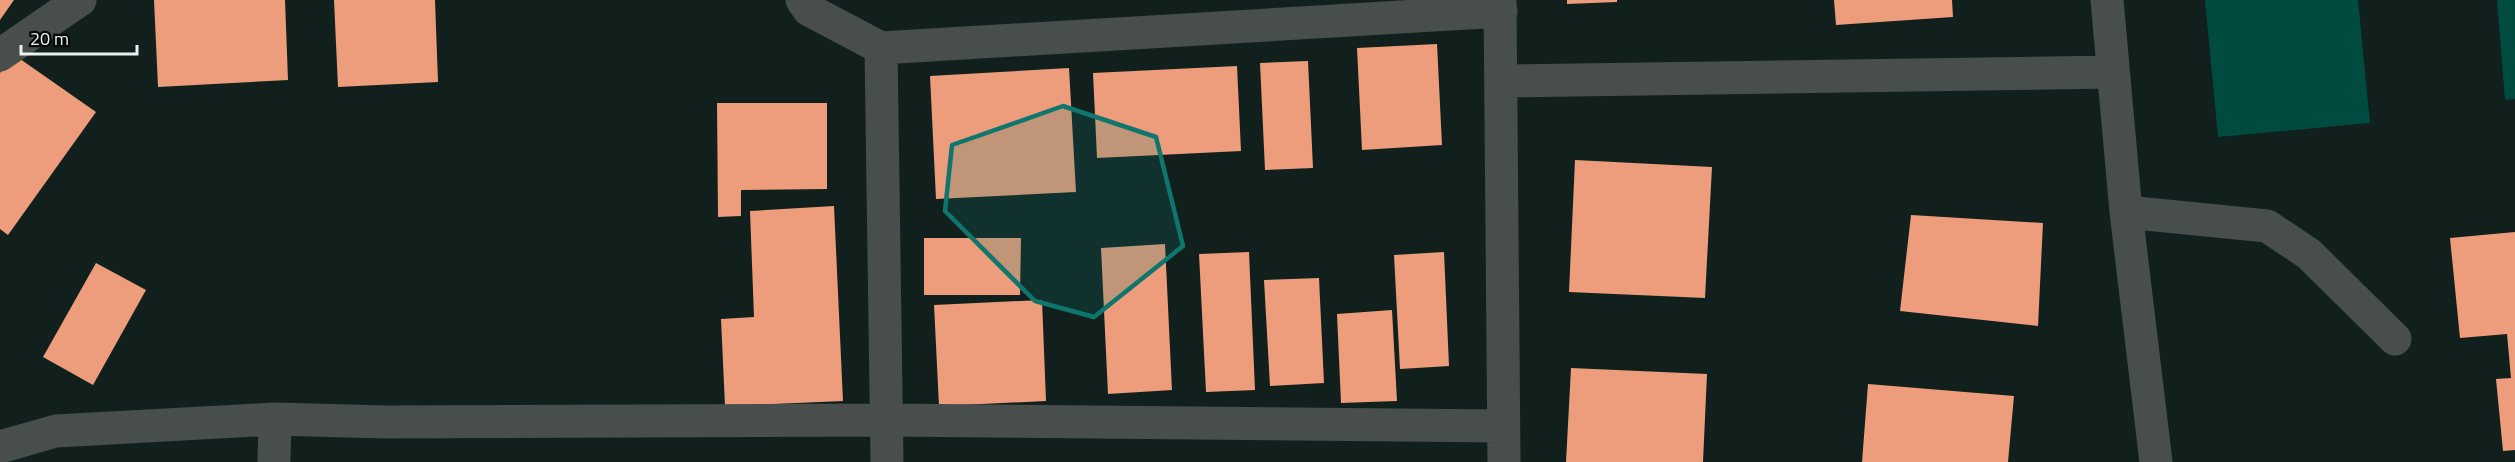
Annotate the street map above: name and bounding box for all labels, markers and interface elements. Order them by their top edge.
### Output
scale bar [21,18,136,56]
text: 20 m [30,25,69,52]

